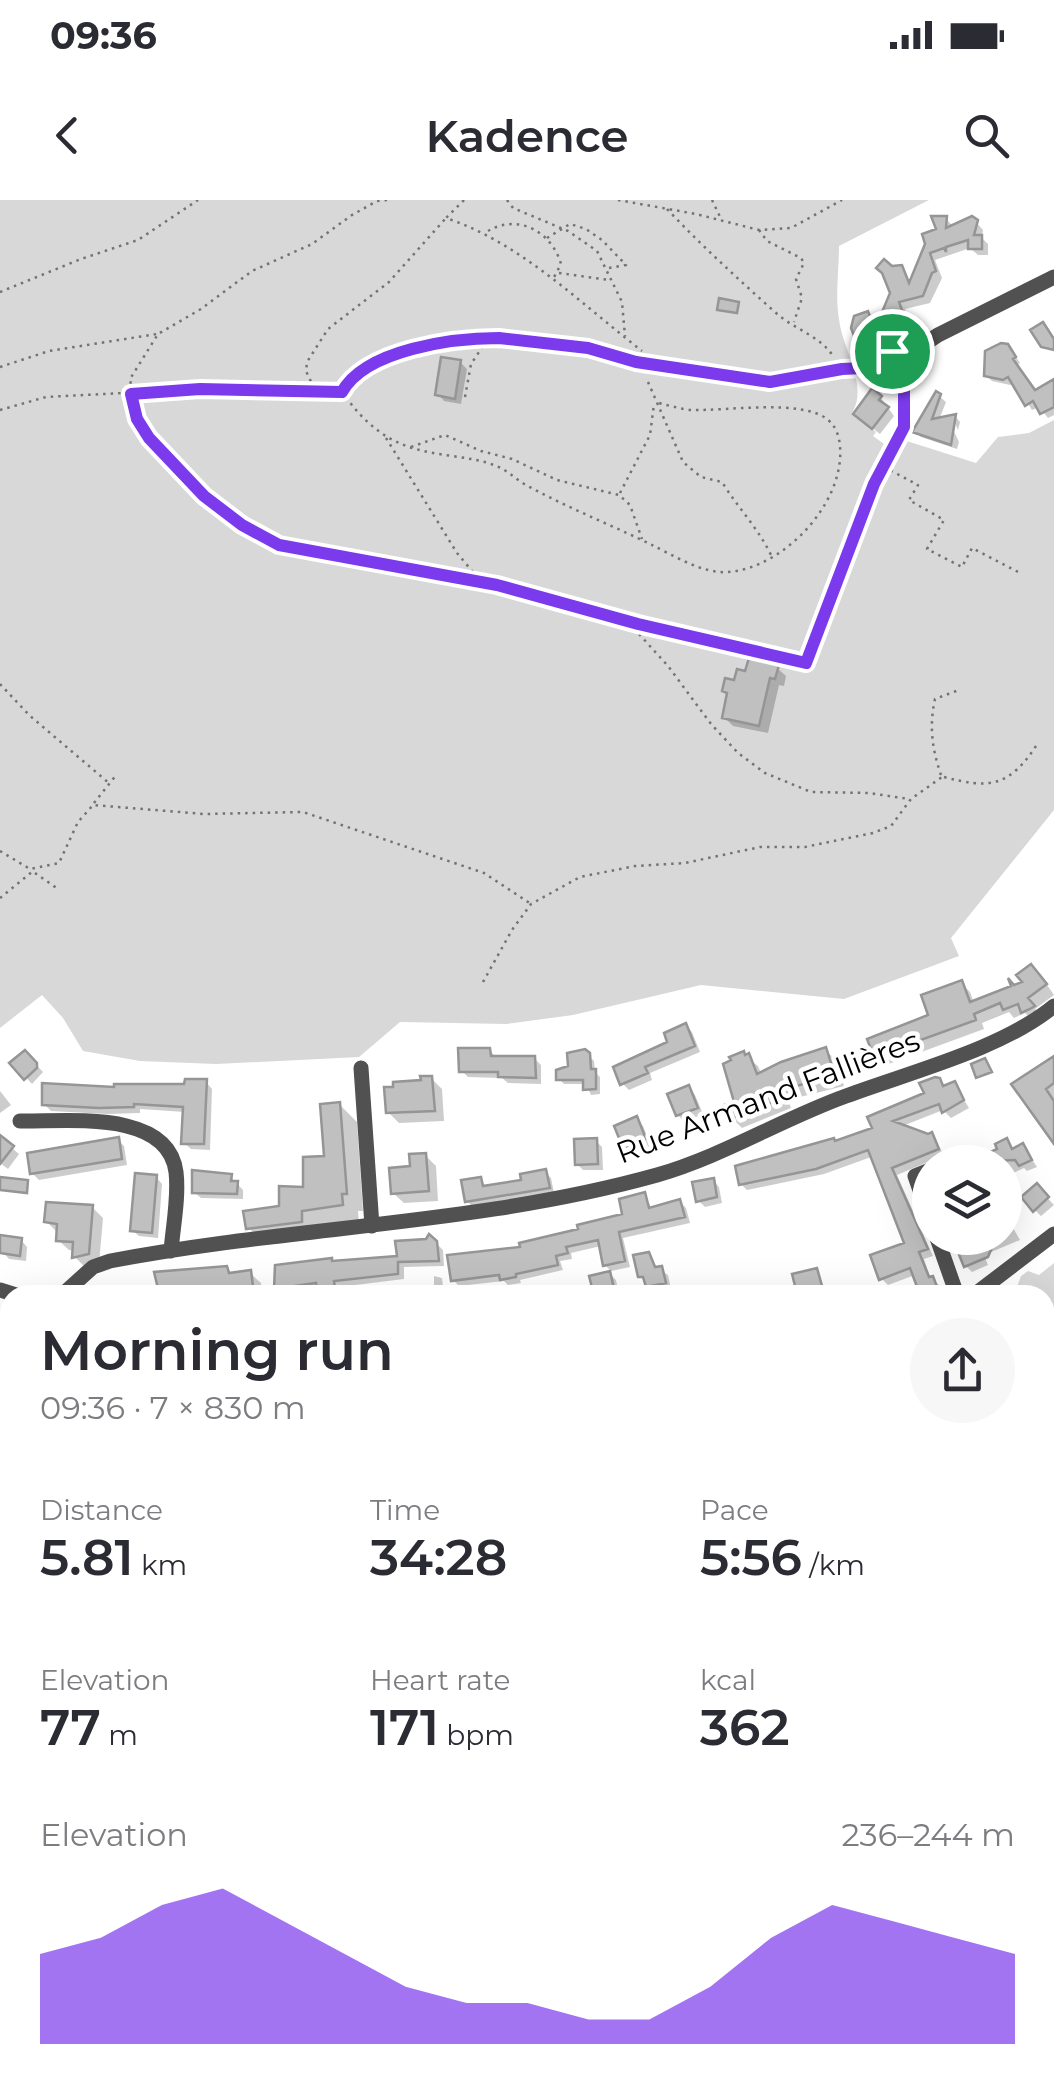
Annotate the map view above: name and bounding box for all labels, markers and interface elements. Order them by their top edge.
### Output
text: 09:36 [50,12,157,59]
icon: back [40,108,95,163]
text: Kadence [425,108,629,163]
icon: search [959,108,1014,163]
pin [850,309,935,394]
icon: arrive [865,324,920,379]
street label: Rue Armand Fallières [611,1022,925,1171]
map controls [912,1145,1022,1255]
button: layers [912,1145,1022,1255]
text: Morning run [40,1317,394,1384]
button: share [910,1318,1015,1423]
text: 09:36 · 7 × 830 m [40,1388,306,1427]
text: Distance [40,1493,163,1527]
text: Time [370,1493,440,1527]
text: Pace [700,1493,769,1527]
text: 5.81 [40,1527,134,1588]
text: 34:28 [370,1527,507,1588]
text: 5:56 [700,1527,802,1588]
text: km [134,1548,187,1582]
text: /km [802,1548,865,1582]
text: Elevation [40,1663,169,1697]
text: Heart rate [370,1663,511,1697]
text: kcal [700,1663,756,1697]
text: 77 [40,1697,101,1758]
text: 171 [370,1697,439,1758]
text: 362 [700,1697,790,1758]
text: m [101,1718,138,1752]
text: bpm [439,1718,514,1752]
text: Elevation [40,1815,188,1854]
text: 236–244 m [841,1815,1015,1854]

